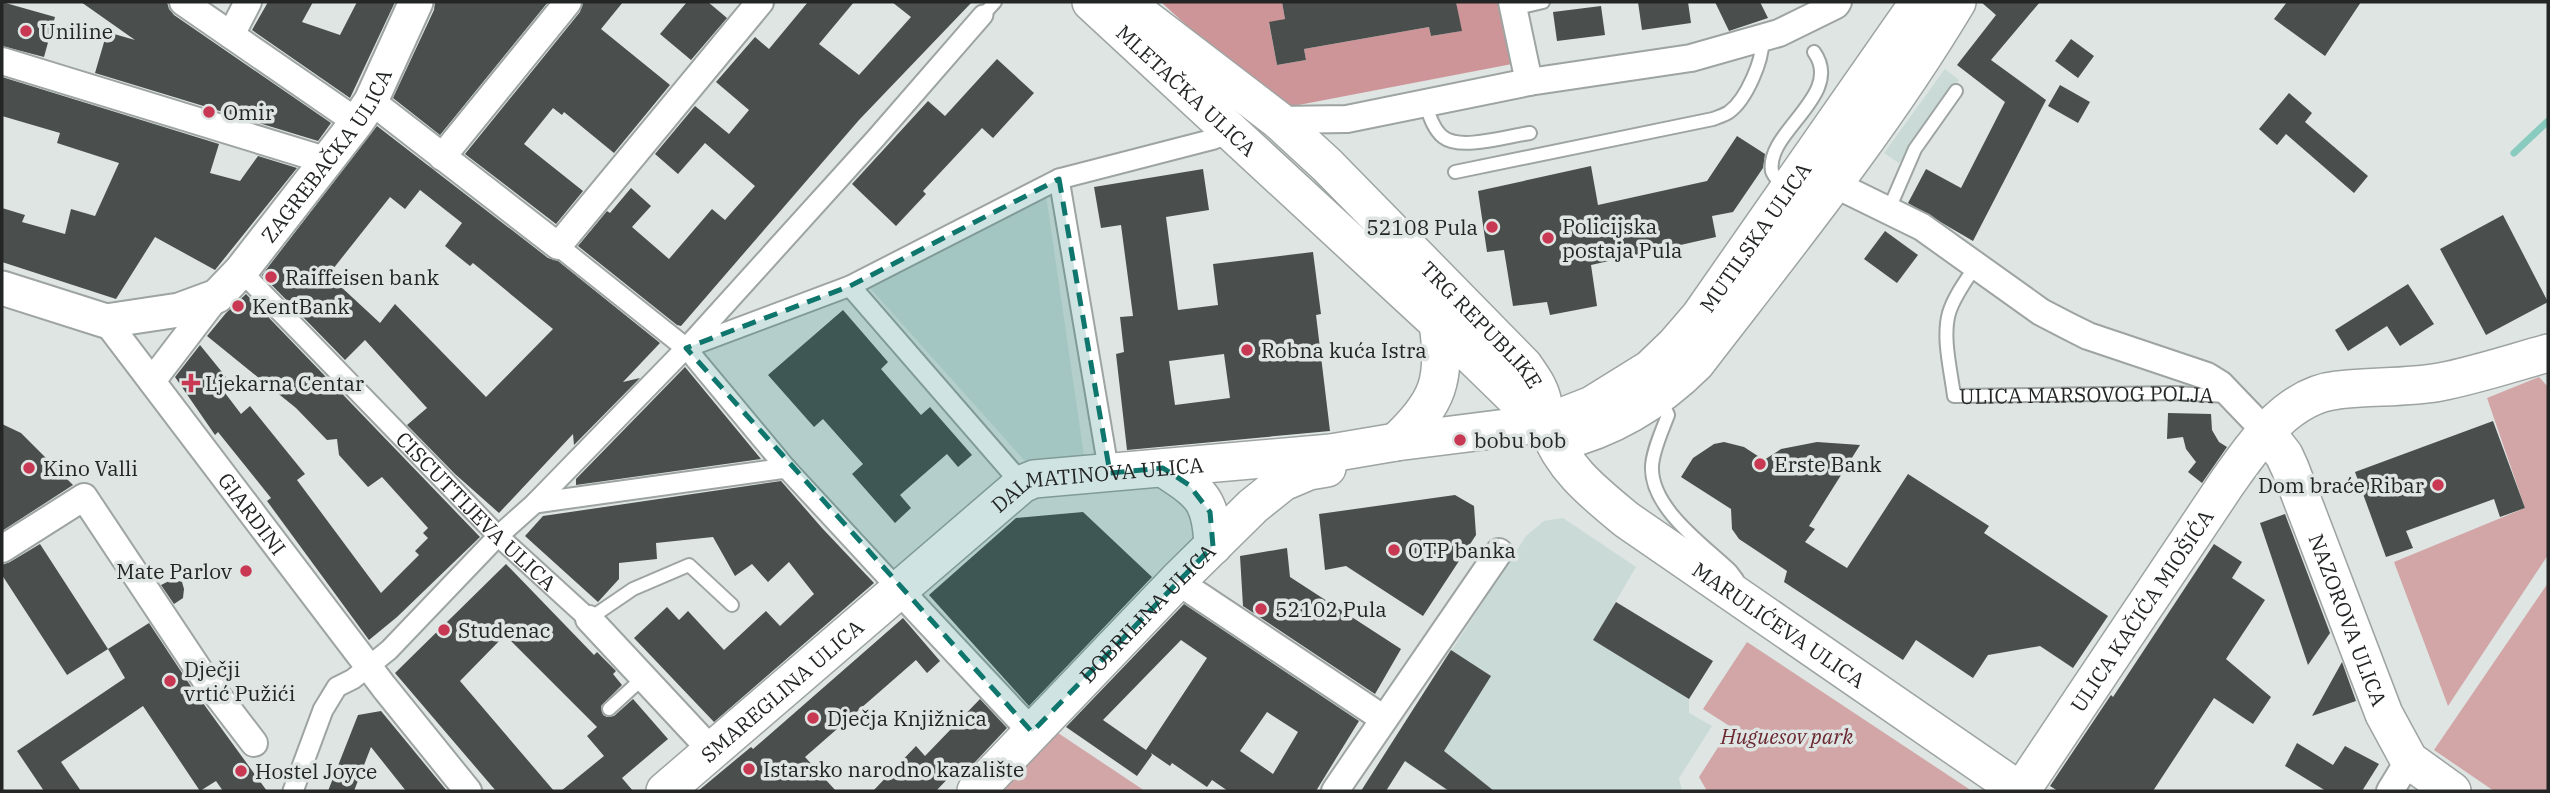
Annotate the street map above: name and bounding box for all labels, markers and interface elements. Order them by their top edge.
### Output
place label: Uniline [40,17,113,45]
street label: MLETAČKA ULICA [1110,18,1263,163]
marker: Uniline [18,23,34,39]
street label: ZAGREBAČKA ULICA [254,64,398,248]
place label: Omir [223,98,275,126]
marker: Omir [201,104,217,120]
street label: MUTILSKA ULICA [1693,156,1817,317]
place label: Policijska postaja Pula [1562,212,1683,264]
place label: 52108 Pula [1366,213,1478,241]
marker: 52108 Pula [1484,219,1500,235]
marker: Policijska postaja Pula [1540,230,1556,246]
street label: TRG REPUBLIKE [1415,255,1549,393]
place label: Raiffeisen bank [285,263,440,291]
marker: Raiffeisen bank [263,269,279,285]
place label: KentBank [252,292,350,320]
marker: KentBank [230,298,246,314]
place label: Robna kuća Istra [1261,336,1427,364]
marker: Robna kuća Istra [1239,342,1255,358]
place label: Ljekarna Centar [205,369,365,397]
marker: Ljekarna Centar [183,375,199,391]
street label: ULICA MARSOVOG POLJA [1959,379,2215,410]
street label: CISCUTTIJEVA ULICA [390,425,563,597]
place label: bobu bob [1474,426,1566,454]
marker: bobu bob [1452,432,1468,448]
street label: DALMATINOVA ULICA [985,450,1205,519]
place label: Erste Bank [1774,450,1882,478]
place label: Kino Valli [43,454,138,482]
marker: Erste Bank [1752,456,1768,472]
marker: Kino Valli [21,460,37,476]
street label: GIARDINI [212,467,293,561]
place label: Dom braće Ribar [2258,471,2425,499]
marker: Dom braće Ribar [2430,477,2446,493]
street label: ULICA KAČIĆA MIOŠIĆA [2064,503,2220,717]
street label: NAZOROVA ULICA [2302,530,2394,710]
place label: OTP banka [1408,536,1516,564]
street label: DOBRILINA ULICA [1073,537,1222,689]
marker: OTP banka [1386,542,1402,558]
street label: MARULIĆEVA ULICA [1687,555,1871,695]
place label: Mate Parlov [116,557,233,585]
marker: Mate Parlov [238,563,254,579]
place label: 52102 Pula [1275,595,1387,623]
marker: 52102 Pula [1253,601,1269,617]
street label: SMAREGLINA ULICA [695,612,869,768]
place label: Studenac [458,616,551,644]
marker: Studenac [436,622,452,638]
place label: Dječji vrtić Pužići [184,655,295,707]
marker: Dječji vrtić Pužići [162,673,178,689]
place label: Dječja Knjižnica [827,704,987,732]
marker: Dječja Knjižnica [805,710,821,726]
park label: Huguesov park [1720,722,1854,750]
place label: Istarsko narodno kazalište [763,755,1024,783]
place label: Hostel Joyce [255,757,377,785]
marker: Istarsko narodno kazalište [741,761,757,777]
marker: Hostel Joyce [233,763,249,779]

